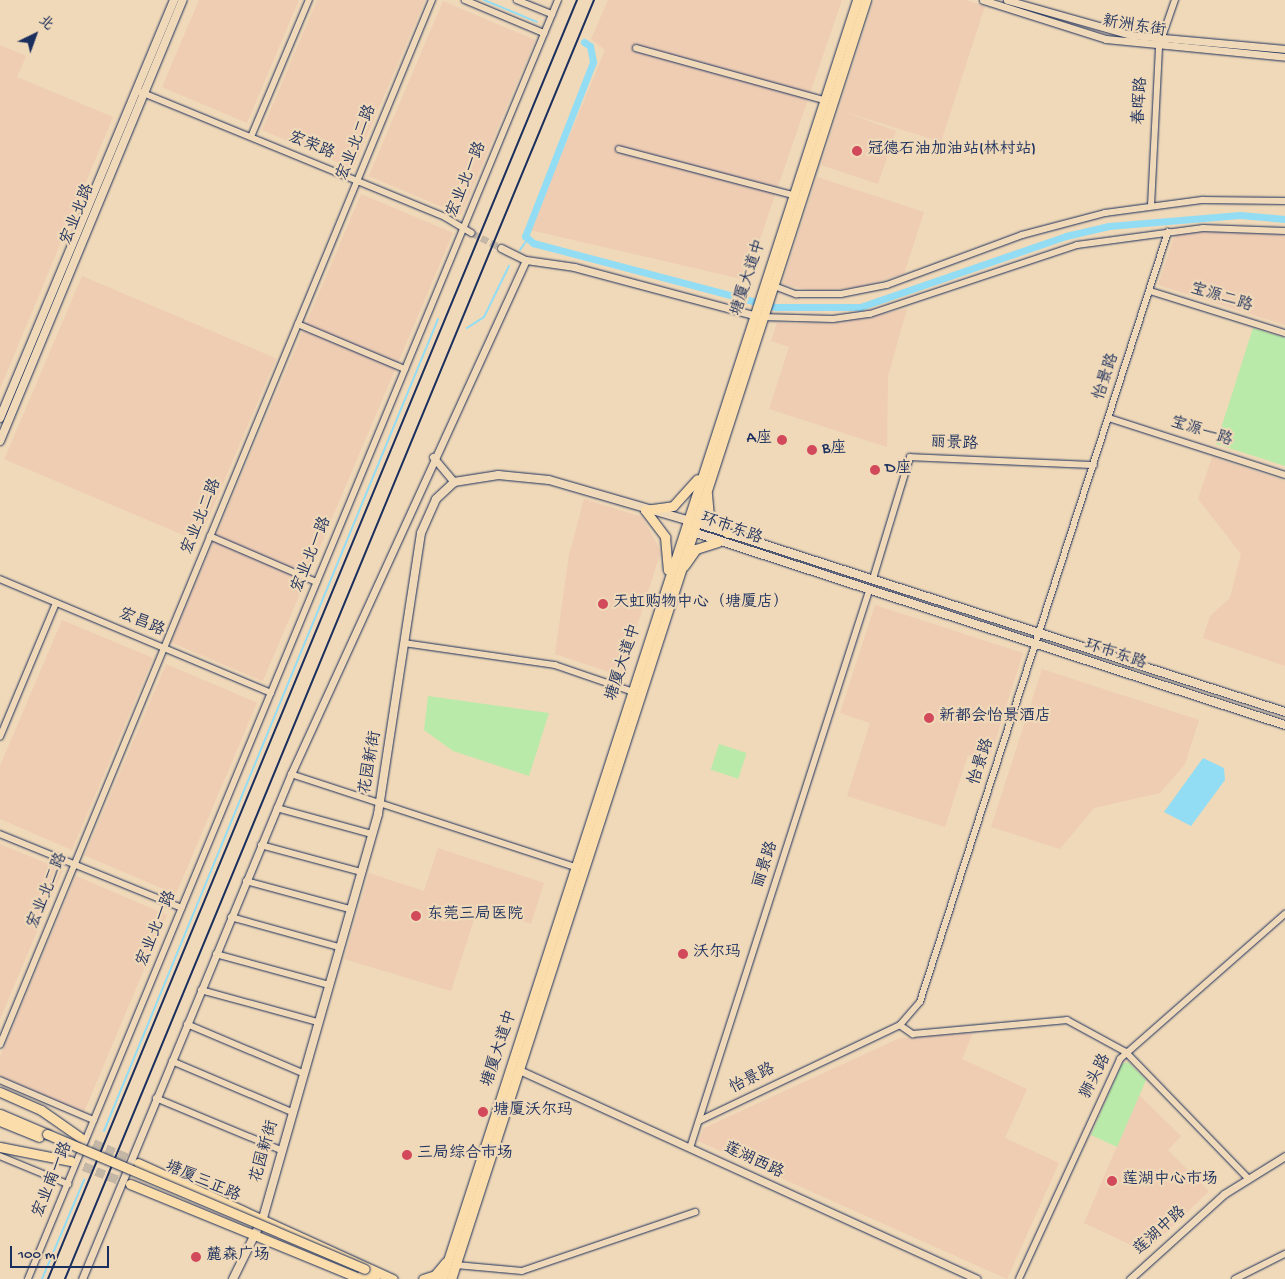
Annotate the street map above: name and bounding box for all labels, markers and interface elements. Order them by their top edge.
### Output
north arrow [10,10,60,60]
text: 北 [34,12,56,34]
street label: 新洲东街 [1101,14,1167,42]
street label: 春晖路 [1131,77,1153,125]
street label: 宏业北二路 [334,102,382,184]
street label: 宏荣路 [285,129,337,165]
street label: 宏业北一路 [444,139,492,221]
place label: 冠德石油加油站(林村站) [867,141,1036,161]
marker: 冠德石油加油站(林村站) [851,145,863,157]
street label: 宏业北路 [58,182,100,248]
street label: 塘厦大道中 [729,237,771,319]
street label: 宝源二路 [1188,280,1254,318]
street label: 怡景路 [1091,351,1125,403]
street label: 宝源一路 [1168,414,1234,452]
place label: A座 [747,430,772,450]
marker: A座 [776,434,788,446]
street label: 丽景路 [930,434,978,456]
place label: B座 [822,440,846,460]
marker: B座 [806,444,818,456]
place label: D座 [885,460,911,480]
marker: D座 [869,464,881,476]
street label: 宏业北二路 [179,476,227,558]
street label: 环市东路 [698,510,764,550]
street label: 宏业北一路 [289,514,337,596]
place label: 天虹购物中心（塘厦店） [613,594,789,614]
marker: 天虹购物中心（塘厦店） [597,598,609,610]
street label: 宏昌路 [115,606,167,642]
street label: 塘厦大道中 [604,622,646,704]
street label: 环市东路 [1082,637,1148,675]
place label: 新都会怡景酒店 [939,708,1051,728]
marker: 新都会怡景酒店 [923,712,935,724]
street label: 花园新街 [357,730,387,796]
street label: 怡景路 [966,736,1000,788]
street label: 丽景路 [750,839,784,891]
street label: 宏业北二路 [25,850,73,932]
street label: 宏业北一路 [134,888,182,970]
place label: 东莞三局医院 [427,906,523,926]
marker: 东莞三局医院 [409,909,423,923]
place label: 沃尔玛 [693,944,741,964]
marker: 沃尔玛 [677,948,689,960]
street label: 塘厦大道中 [480,1008,522,1090]
street label: 狮头路 [1078,1051,1116,1103]
street label: 怡景路 [727,1061,779,1099]
place label: 塘厦沃尔玛 [493,1102,573,1122]
marker: 塘厦沃尔玛 [477,1106,489,1118]
street label: 花园新街 [248,1119,284,1185]
street label: 宏业南一路 [30,1139,78,1221]
street label: 莲湖西路 [720,1140,786,1184]
place label: 三局综合市场 [417,1145,513,1165]
marker: 三局综合市场 [401,1149,413,1161]
street label: 塘厦三正路 [161,1159,243,1207]
place label: 莲湖中心市场 [1122,1171,1218,1191]
marker: 莲湖中心市场 [1106,1175,1118,1187]
street label: 莲湖中路 [1131,1203,1191,1261]
scale bar [12,1236,111,1268]
text: 100 m [18,1246,55,1264]
place label: 麓森广场 [206,1247,270,1267]
marker: 麓森广场 [190,1251,202,1263]

